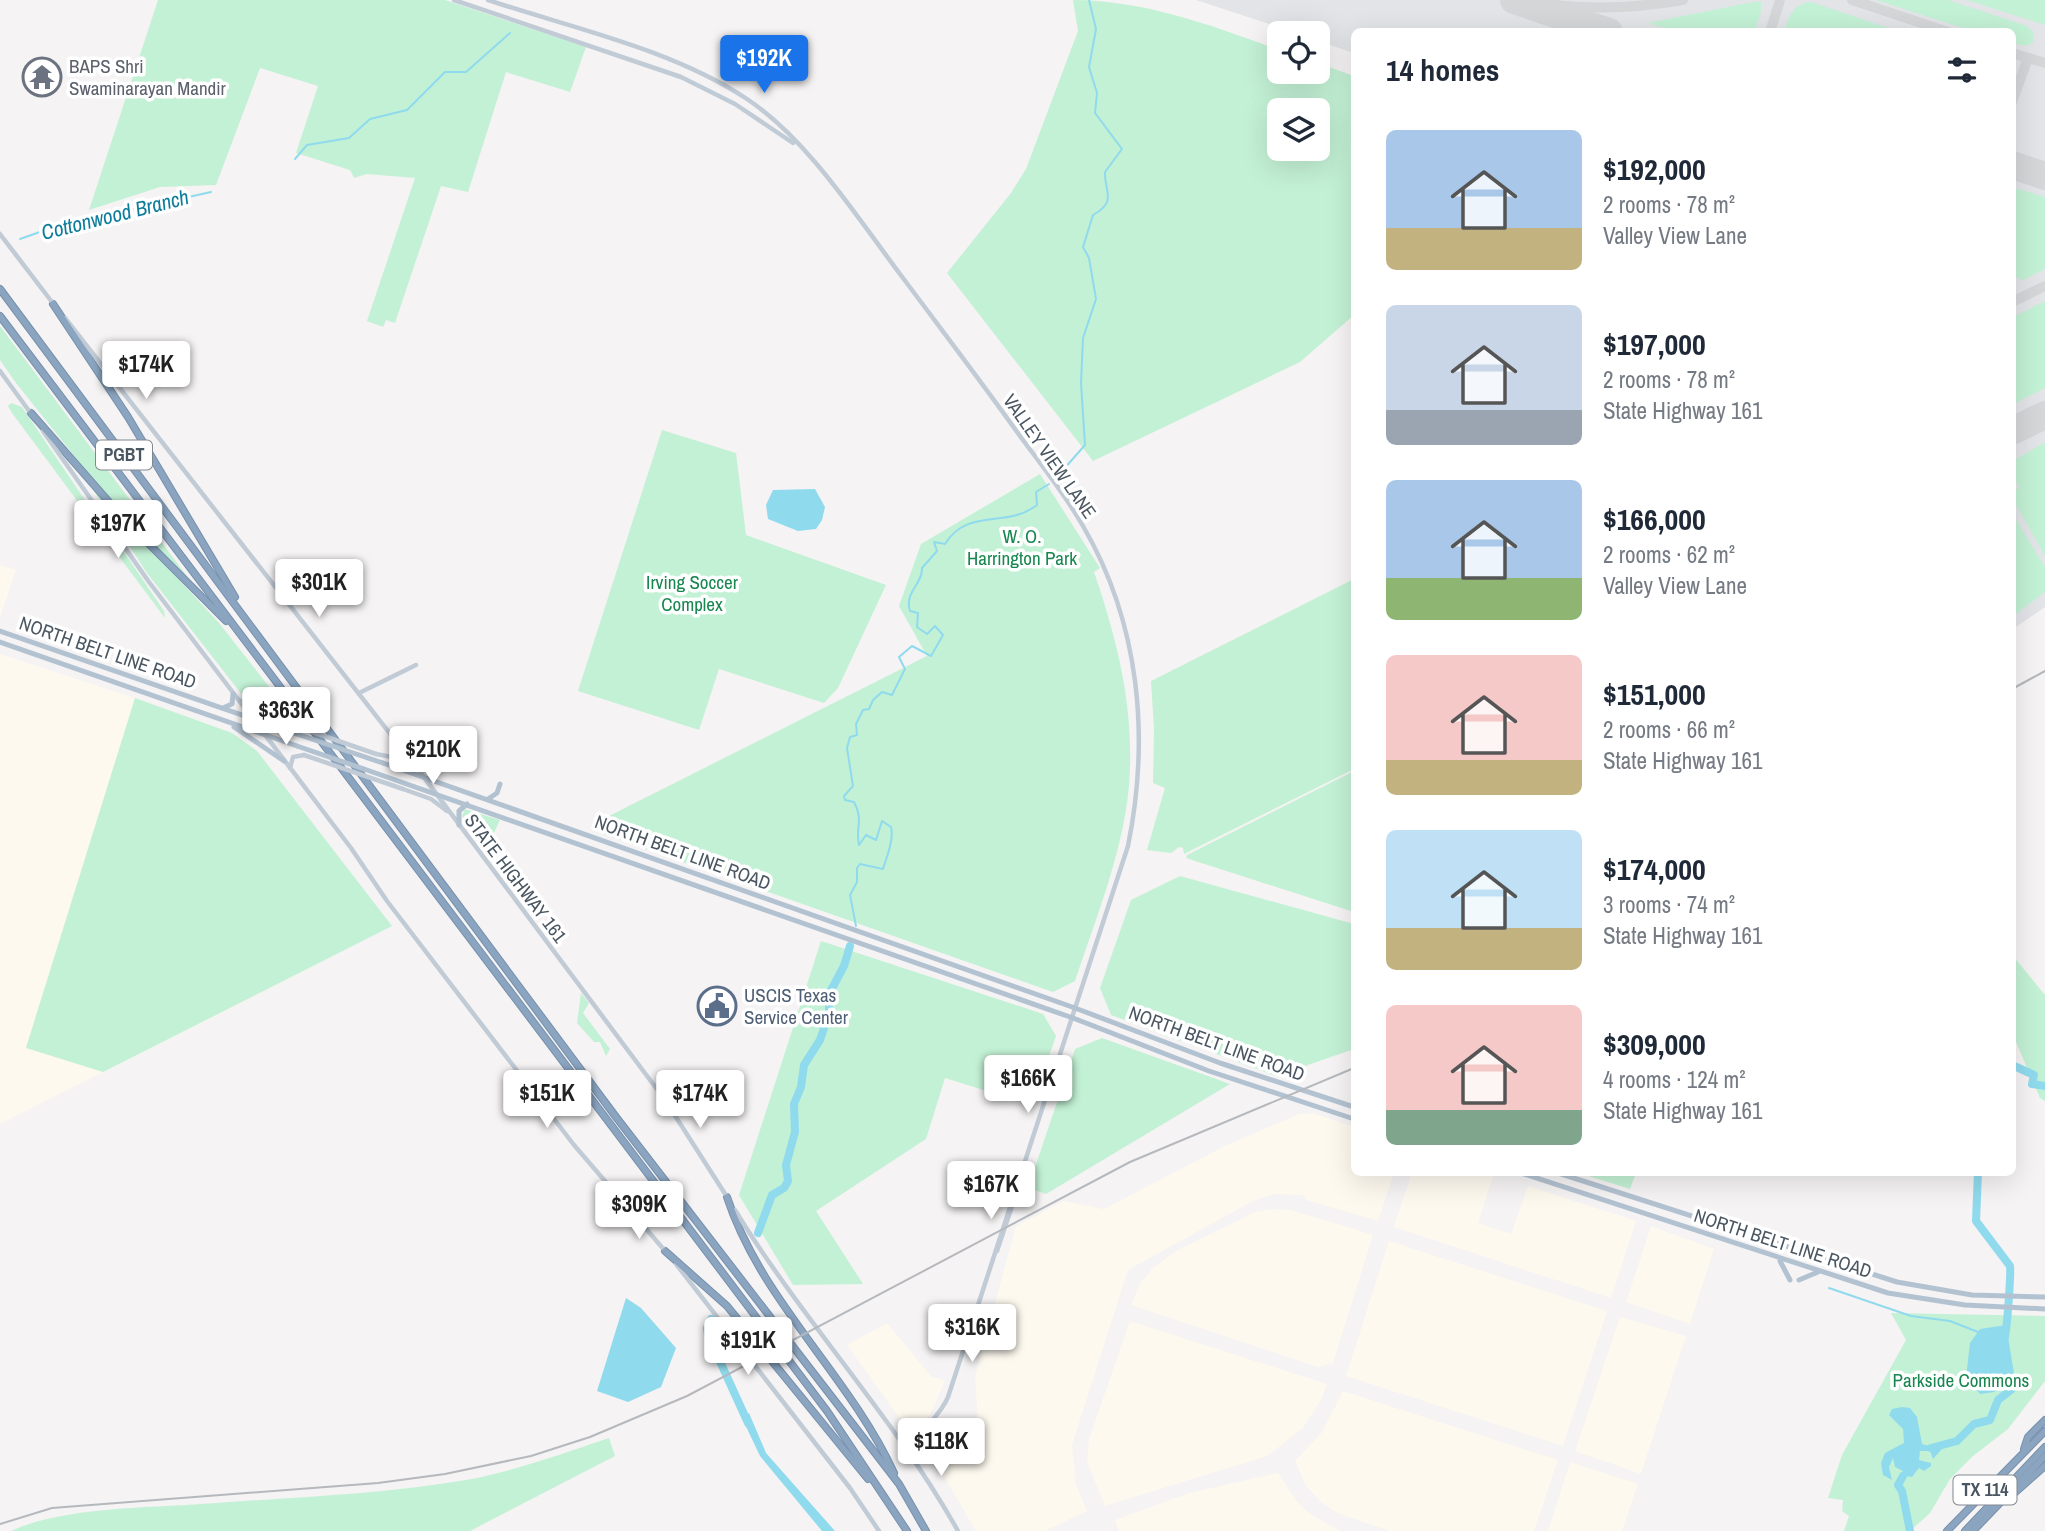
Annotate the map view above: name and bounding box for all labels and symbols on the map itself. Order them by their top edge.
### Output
pin: $192K [715,36,813,95]
place label: BAPS Shri Swaminarayan Mandir [69,53,227,101]
temple icon: BAPS Shri Swaminarayan Mandir [21,56,63,98]
water label: Cottonwood Branch [38,182,192,247]
pin: $174K [97,342,195,401]
street label: VALLEY VIEW LANE [997,388,1103,524]
road number: PGBT [96,440,152,470]
pin: $197K [69,500,167,560]
park label: W. O. Harrington Park [967,523,1077,571]
pin: $301K [270,560,368,619]
park label: Irving Soccer Complex [646,569,739,617]
street label: NORTH BELT LINE ROAD [16,610,200,694]
pin: $363K [237,688,335,747]
pin: $210K [384,726,482,786]
street label: STATE HIGHWAY 161 [459,808,573,948]
street label: NORTH BELT LINE ROAD [591,808,775,896]
place label: USCIS Texas Service Center [744,982,849,1030]
public building icon: USCIS Texas Service Center [696,985,738,1027]
street label: NORTH BELT LINE ROAD [1125,999,1309,1087]
pin: $166K [979,1056,1077,1115]
pin: $151K [498,1070,596,1130]
pin: $174K [651,1070,749,1130]
pin: $167K [942,1162,1040,1221]
pin: $309K [590,1182,688,1241]
street label: NORTH BELT LINE ROAD [1691,1202,1875,1284]
pin: $316K [923,1304,1021,1364]
pin: $191K [699,1318,797,1377]
park label: Parkside Commons [1893,1367,2030,1393]
pin: $118K [892,1418,990,1478]
road number: TX 114 [1954,1476,2016,1504]

